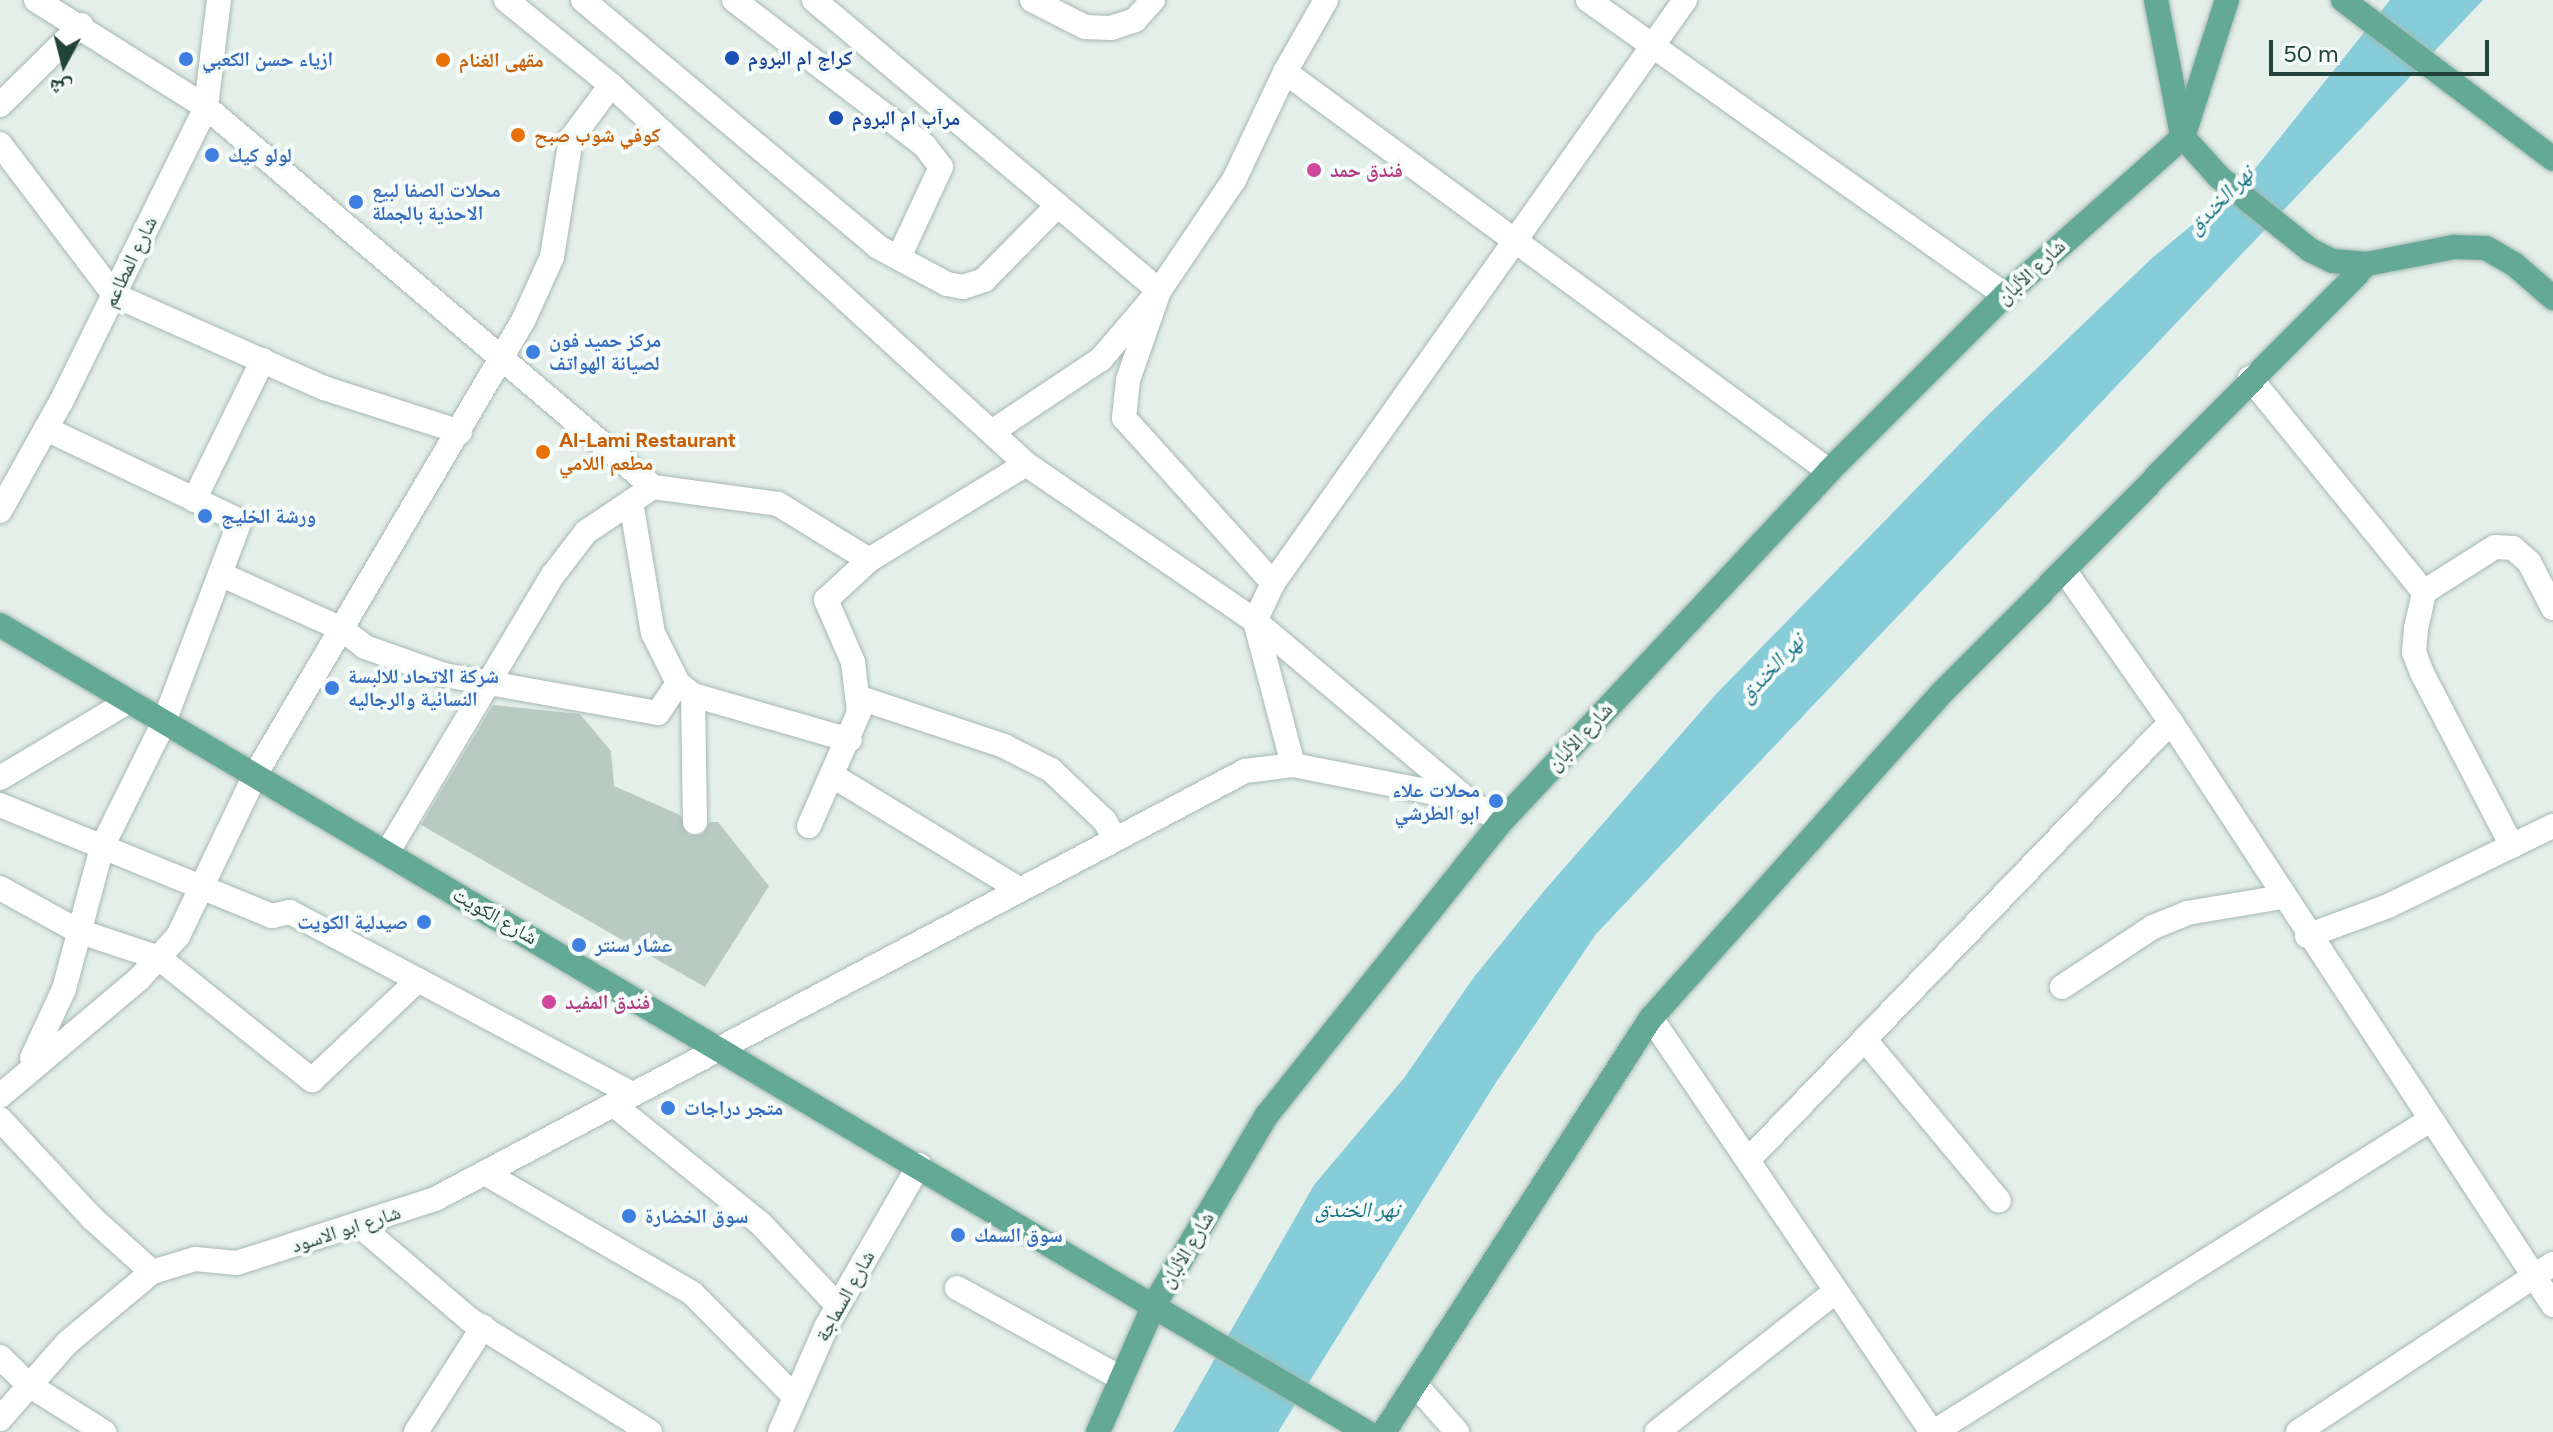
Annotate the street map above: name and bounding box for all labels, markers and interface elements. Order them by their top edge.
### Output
north arrow [24,24,104,104]
scale bar [2273,24,2493,74]
text: 50 m [2283,39,2339,68]
place label: كراج ام البروم [748,46,853,70]
place label: ازياء حسن الكعبي [202,47,333,71]
place label: مقهى الغنام [459,48,544,72]
marker: كراج ام البروم [723,49,741,67]
marker: ازياء حسن الكعبي [177,50,195,68]
marker: مقهى الغنام [434,51,452,69]
text: ش [48,73,74,103]
place label: مرآب ام البروم [852,106,960,130]
marker: مرآب ام البروم [827,109,845,127]
place label: كوفي شوب صبح [534,123,661,147]
marker: كوفي شوب صبح [509,126,527,144]
place label: لولو كيك [228,143,292,167]
marker: لولو كيك [203,146,221,164]
place label: فندق حمد [1330,158,1403,182]
water label: نهر الخندق [2181,160,2259,240]
marker: فندق حمد [1305,161,1323,179]
place label: محلات الصفا لبيع الاحذية بالجملة [372,178,501,225]
marker: محلات الصفا لبيع الاحذية بالجملة [347,193,365,211]
street label: شارع المطاعم [98,212,162,312]
street label: شارع الألبان [1992,234,2070,310]
place label: مركز حميد فون لصيانة الهواتف [549,328,661,375]
marker: مركز حميد فون لصيانة الهواتف [524,343,542,361]
place label: Al-Lami Restaurant مطعم اللامي [559,428,736,475]
marker: Al-Lami Restaurant مطعم اللامي [534,443,552,461]
place label: ورشة الخليج [221,504,316,528]
marker: ورشة الخليج [196,507,214,525]
water label: نهر الخندق [1733,628,1809,708]
place label: شركة الاتحاد للالبسة النسائية والرجاليه [348,664,499,711]
marker: شركة الاتحاد للالبسة النسائية والرجاليه [323,679,341,697]
street label: شارع الألبان [1542,698,1618,776]
place label: محلات علاء ابو الطرشي [1392,778,1480,825]
marker: محلات علاء ابو الطرشي [1487,792,1505,810]
street label: شارع الكويت [448,882,542,950]
place label: صيدلية الكويت [297,910,408,934]
marker: صيدلية الكويت [415,913,433,931]
place label: عشار سنتر [595,933,672,957]
marker: عشار سنتر [570,936,588,954]
place label: فندق المفيد [565,990,650,1014]
marker: فندق المفيد [540,993,558,1011]
place label: متجر دراجات [684,1096,783,1120]
marker: متجر دراجات [659,1099,677,1117]
water label: نهر الخندق [1315,1197,1399,1223]
street label: شارع ابو الاسود [288,1200,404,1258]
place label: سوق الخضارة [645,1204,748,1228]
marker: سوق الخضارة [620,1207,638,1225]
street label: شارع الألبان [1155,1207,1219,1293]
place label: سوق السمك [974,1223,1063,1247]
marker: سوق السمك [949,1226,967,1244]
street label: شارع السماجة [810,1246,880,1346]

